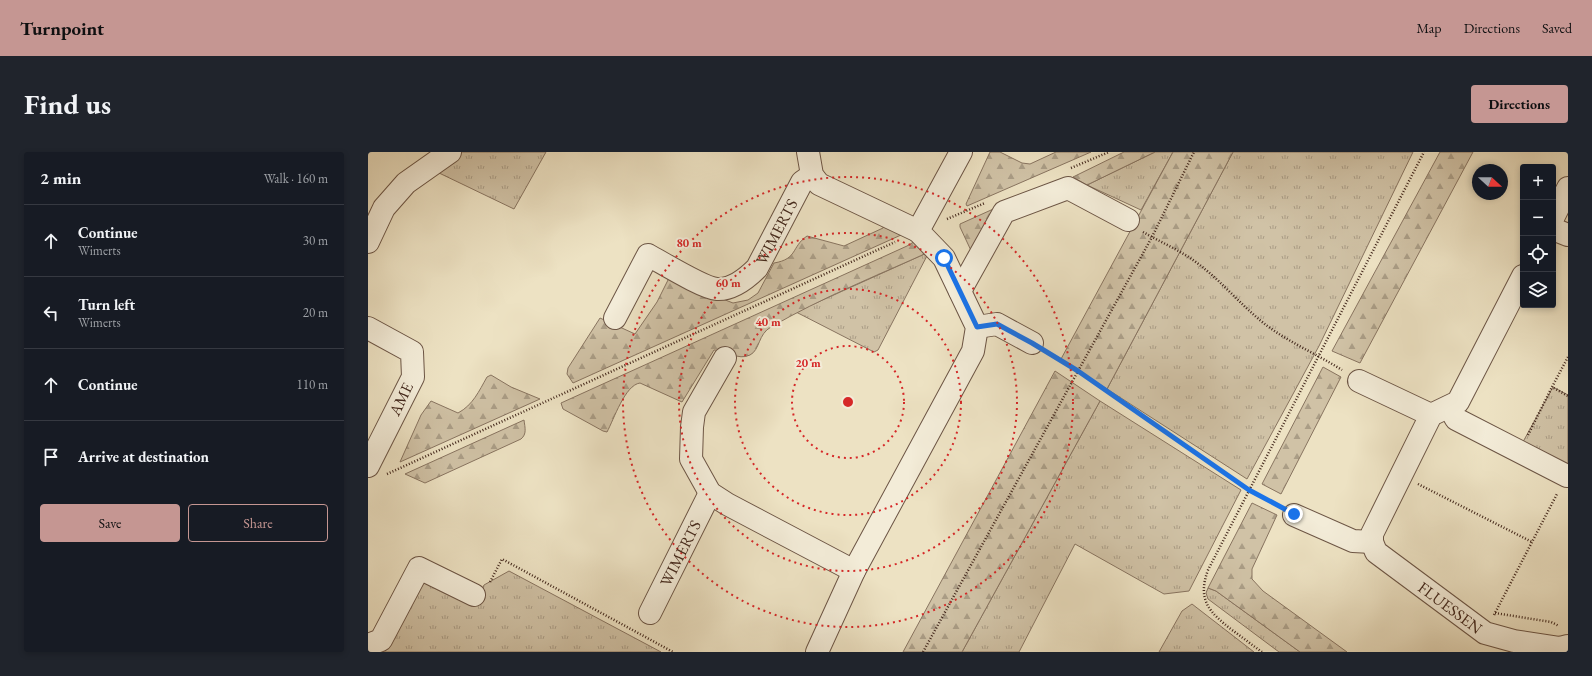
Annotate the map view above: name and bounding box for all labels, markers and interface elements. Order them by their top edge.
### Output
text: Turnpoint [20,16,104,41]
text: Map [1416,19,1442,37]
text: Directions [1464,19,1520,37]
text: Saved [1542,19,1572,37]
button: Directions [1471,85,1568,123]
text: Find us [24,86,111,122]
north arrow [1472,164,1508,200]
map controls [1520,164,1556,308]
button: + [1520,164,1556,200]
text: 2 min [40,167,81,189]
text: Walk · 160 m [264,170,328,187]
street label: WIMERTS [750,195,802,268]
button: − [1520,200,1556,236]
text: Continue [78,223,138,242]
icon: ahead [40,230,62,252]
text: 30 m [303,232,328,249]
text: 80 m [676,235,702,251]
button: locate [1520,236,1556,272]
text: Wimerts [78,242,121,259]
route start [935,249,953,267]
button: layers [1520,272,1556,308]
text: 60 m [715,275,741,291]
text: Turn left [78,295,135,314]
icon: left [40,302,62,324]
text: 20 m [303,304,328,321]
text: Wimerts [78,314,121,331]
text: 40 m [755,314,781,330]
text: 20 m [795,355,821,371]
icon: ahead [40,374,62,396]
text: Continue [78,375,138,394]
text: 110 m [297,376,328,393]
street label: AME [384,379,418,420]
centre of rings [841,395,855,409]
icon: arrive [40,446,62,468]
text: Arrive at destination [78,447,209,466]
button: Save [40,504,180,542]
button: Share [188,504,328,542]
route end [1285,505,1303,523]
street label: WIMERTS [655,516,705,590]
street label: FLUESSEN [1414,576,1487,638]

